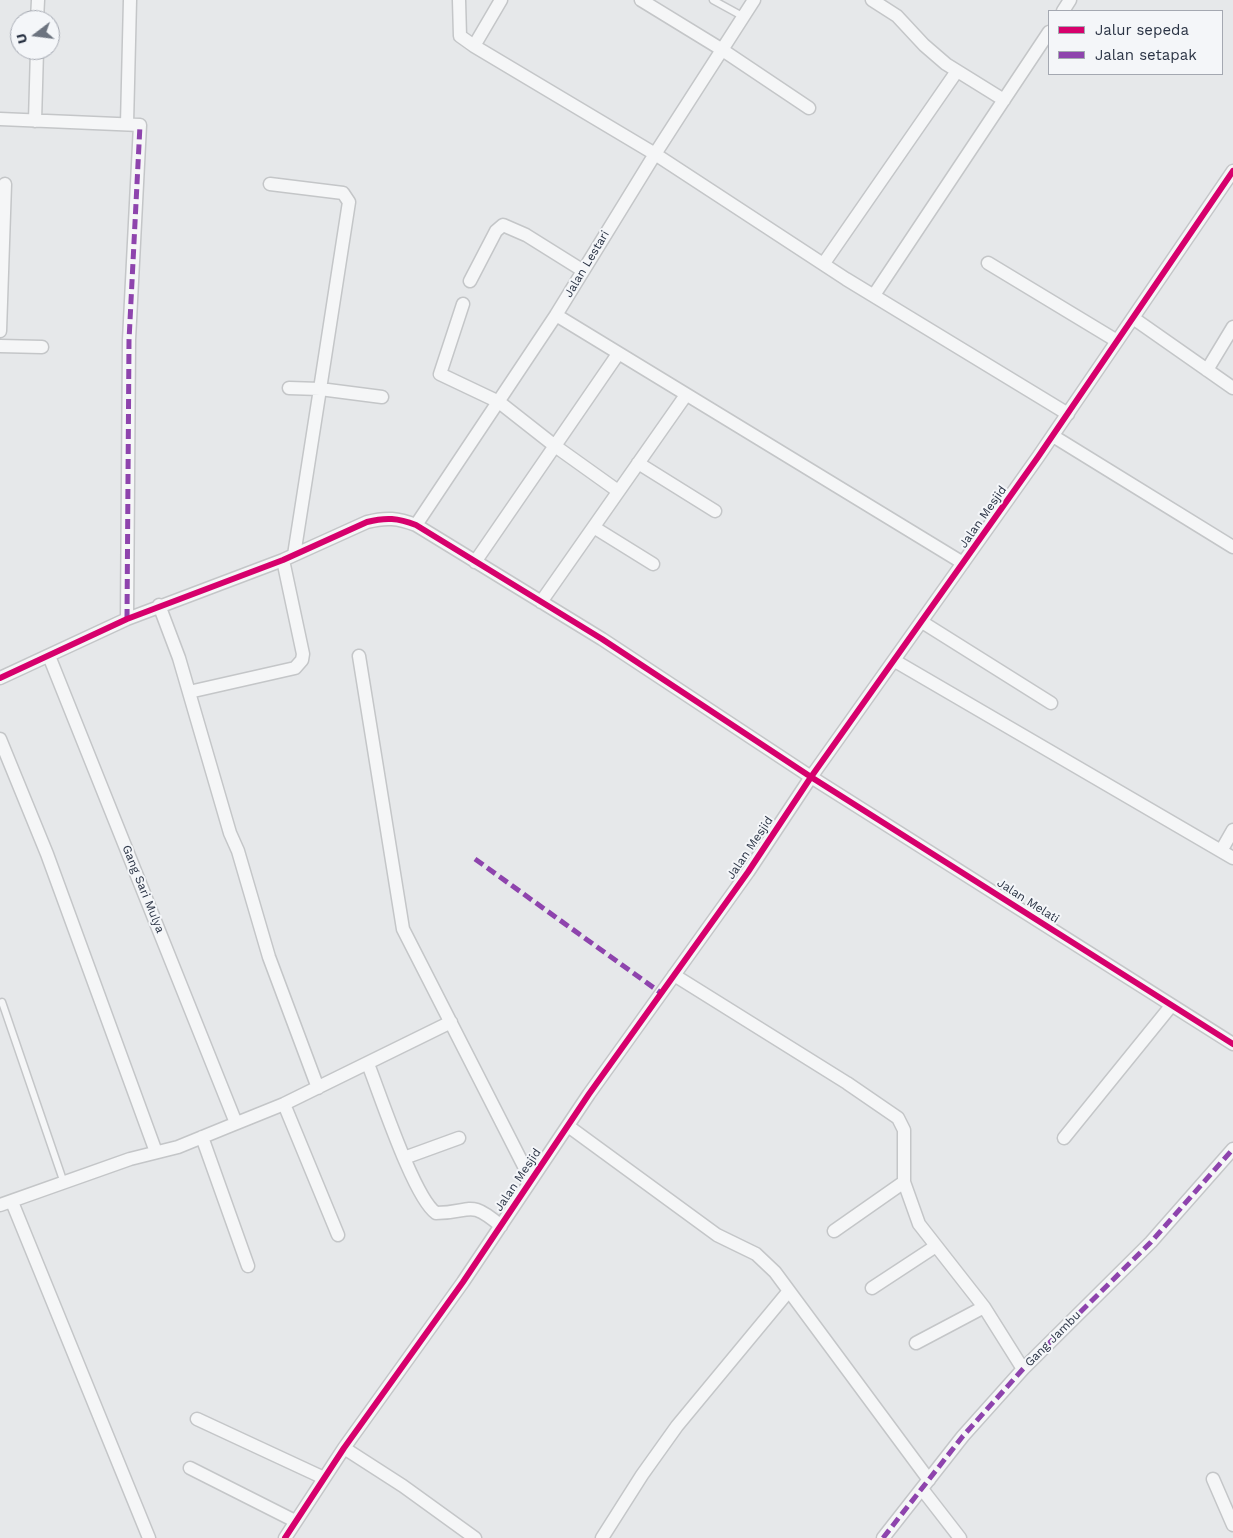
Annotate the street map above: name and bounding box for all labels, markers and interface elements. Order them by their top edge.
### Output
north arrow [10,10,60,60]
legend [1048,10,1223,75]
text: Jalur sepeda [1095,21,1189,39]
text: U [12,32,30,46]
text: Jalan setapak [1095,46,1197,64]
street label: Jalan Lestari [561,228,613,300]
street label: Jalan Mesjid [956,483,1010,551]
street label: Jalan Mesjid [724,814,776,882]
street label: Gang Sari Mulya [119,843,167,935]
street label: Jalan Melati [994,876,1062,926]
street label: Jalan Mesjid [492,1146,544,1214]
street label: Gang Jambu [1022,1308,1084,1370]

